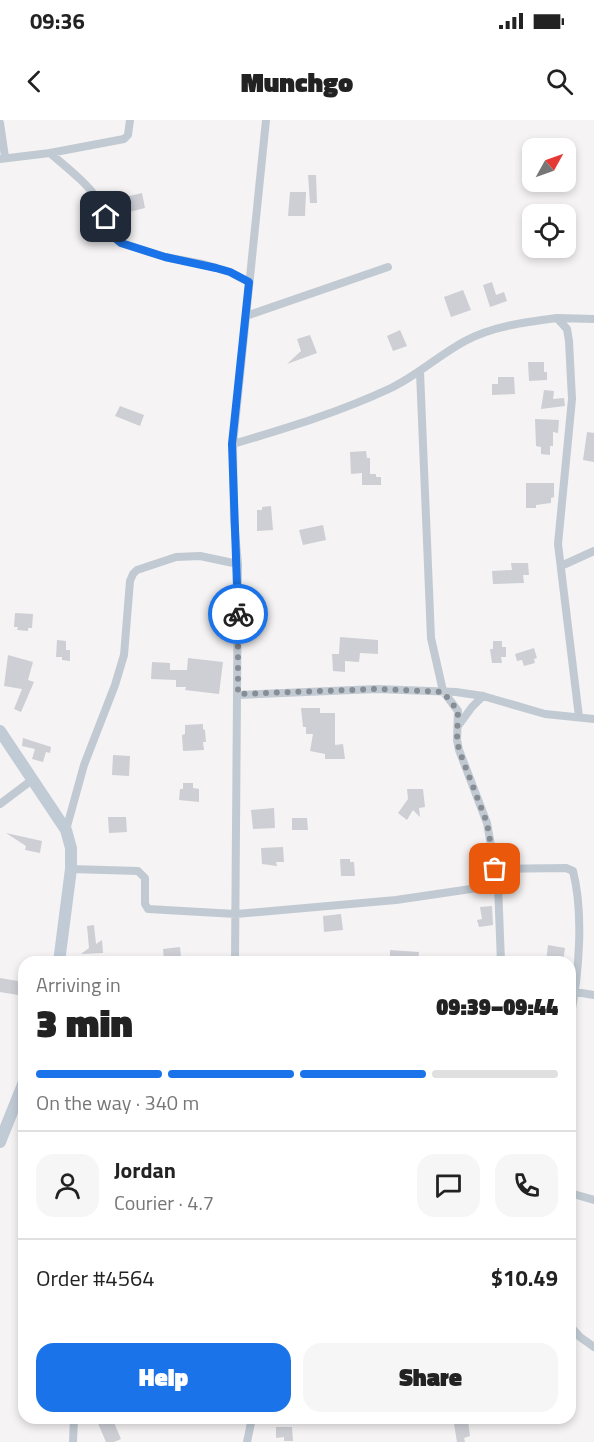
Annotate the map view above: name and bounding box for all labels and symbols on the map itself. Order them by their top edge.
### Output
north arrow [522,138,576,192]
pin [80,191,131,242]
courier [208,584,268,644]
pin [469,843,520,894]

